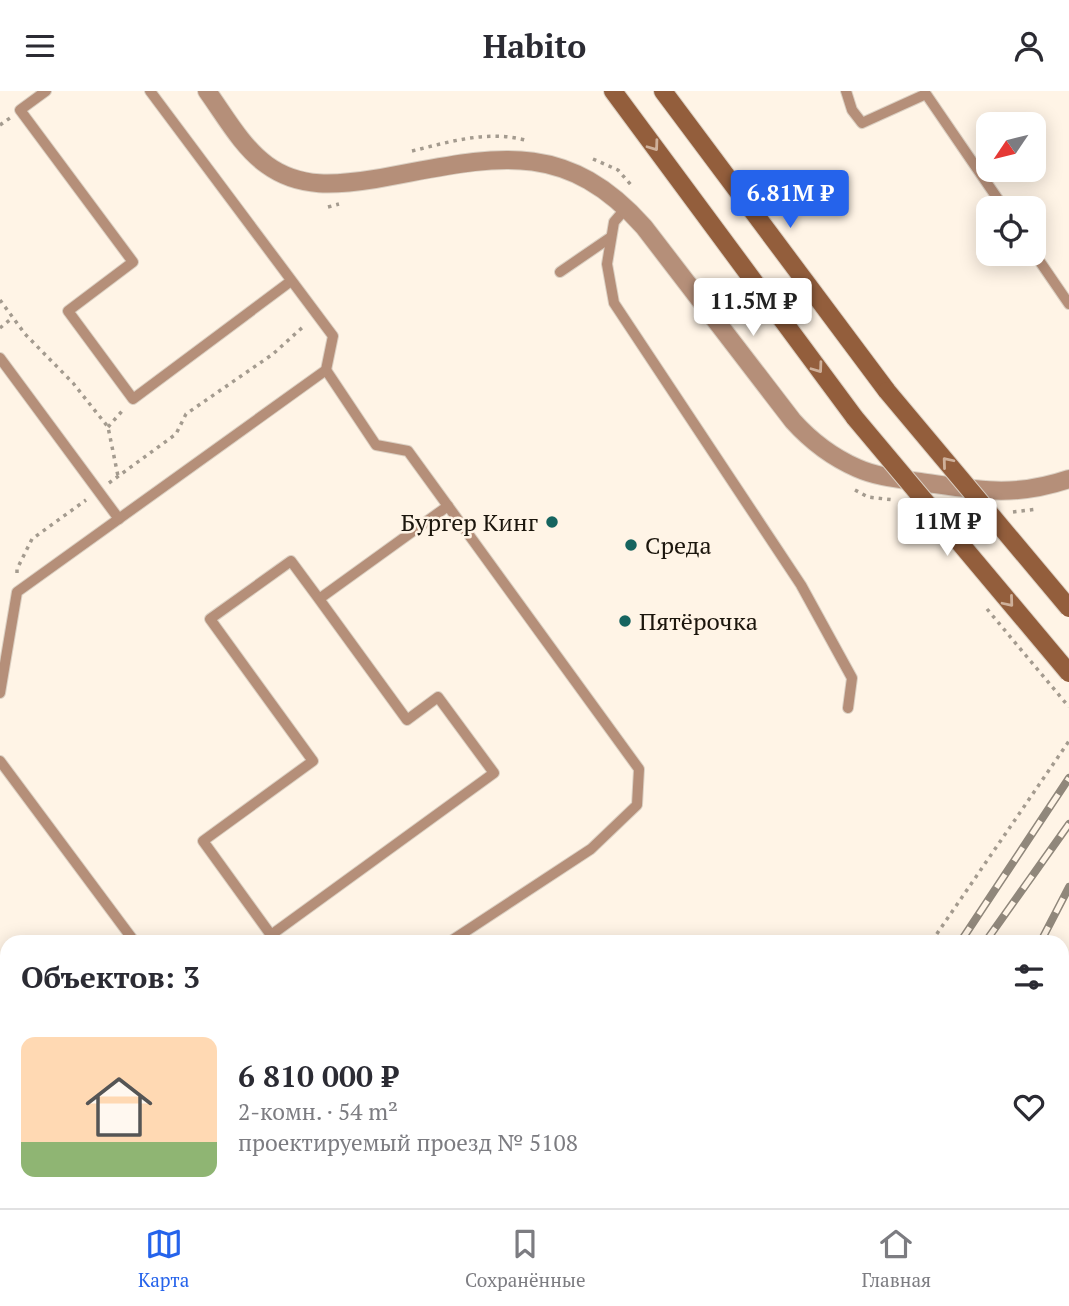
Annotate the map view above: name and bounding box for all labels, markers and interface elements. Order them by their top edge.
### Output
text: Habito [483,25,586,67]
icon: menu [21,27,59,65]
icon: person [1010,27,1048,65]
north arrow [976,112,1046,182]
map controls [976,112,1046,266]
one-way arrow [646,138,658,151]
pin: 6.81M ₽ [725,171,855,230]
text: 6.81M ₽ [747,177,833,208]
button: locate [976,196,1046,266]
pin: 11.5M ₽ [688,279,818,338]
text: 11.5M ₽ [710,285,796,316]
one-way arrow [810,361,822,373]
one-way arrow [942,457,955,469]
pin: 11M ₽ [898,498,996,558]
text: 11M ₽ [914,505,980,536]
place label: Бургер Кинг [401,506,538,538]
marker: Бургер Кинг [544,514,560,530]
place label: Среда [645,529,712,561]
marker: Среда [623,537,639,553]
one-way arrow [1001,594,1013,607]
place label: Пятёрочка [639,605,758,637]
marker: Пятёрочка [617,613,633,629]
text: Объектов: 3 [21,957,200,997]
icon: filters [1010,958,1048,996]
text: 6 810 000 ₽ [238,1056,398,1096]
icon: home [77,1065,161,1149]
icon: heart [1010,1088,1048,1126]
text: 2-комн. · 54 m² [238,1096,398,1127]
text: проектируемый проезд № 5108 [238,1127,578,1158]
tab: Карта [138,1225,189,1292]
tab: Сохранённые [465,1225,586,1292]
tab: Главная [861,1225,931,1292]

